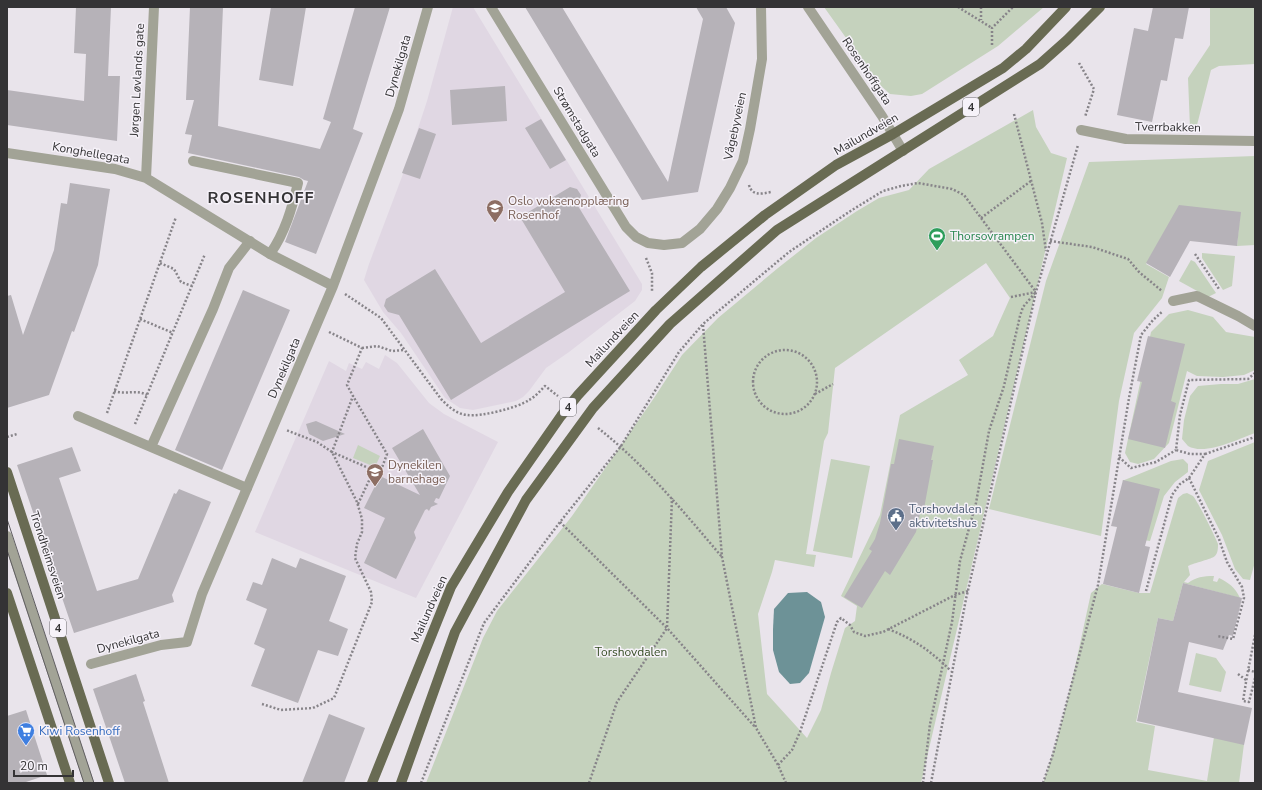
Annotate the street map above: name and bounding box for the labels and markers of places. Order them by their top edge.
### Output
place label: Oslo voksenopplæring Rosenhof [508,193,629,223]
school or university icon: Oslo voksenopplæring Rosenhof [485,198,505,223]
sports icon: Thorsovrampen [927,226,947,251]
place label: Thorsovrampen [950,228,1035,244]
place label: Dynekilen barnehage [388,457,445,487]
school or university icon: Dynekilen barnehage [365,462,385,487]
place label: Torshovdalen aktivitetshus [909,501,982,531]
public building icon: Torshovdalen aktivitetshus [886,506,906,531]
supermarket icon: Kiwi Rosenhoff [16,721,36,746]
place label: Kiwi Rosenhoff [39,723,121,739]

